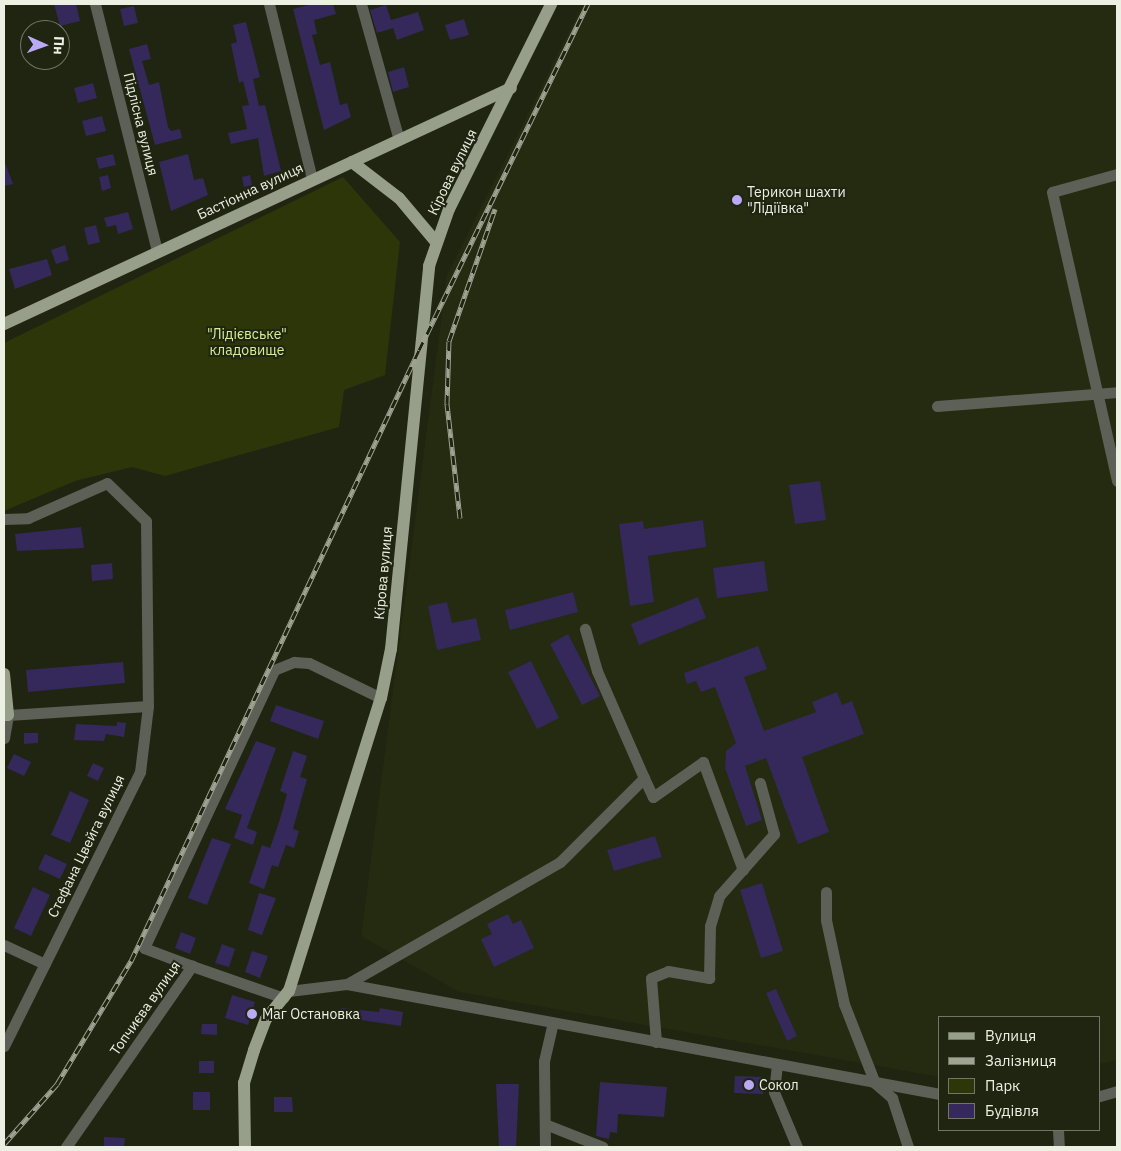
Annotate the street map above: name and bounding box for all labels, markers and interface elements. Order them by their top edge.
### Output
north arrow [20,20,70,70]
text: Пн [50,36,68,55]
street label: Підлісна вулиця [120,71,162,177]
street label: Кірова вулиця [424,126,480,218]
street label: Бастіонна вулиця [194,159,306,223]
place label: Терикон шахти "Лідіївка" [747,184,846,216]
marker: Терикон шахти "Лідіївка" [731,194,743,206]
park label: "Лідієвське" кладовище [207,326,287,358]
street label: Кірова вулиця [371,526,395,620]
street label: Стефана Цвейга вулиця [44,772,128,920]
street label: Топчиєва вулиця [106,958,184,1058]
place label: Маг Остановка [262,1006,360,1022]
marker: Маг Остановка [246,1008,258,1020]
legend [938,1016,1101,1131]
text: Вулиця [985,1026,1036,1045]
text: Залізниця [985,1051,1056,1070]
text: Парк [985,1076,1020,1095]
place label: Сокол [759,1077,799,1093]
marker: Сокол [743,1079,755,1091]
text: Будівля [985,1101,1039,1120]

